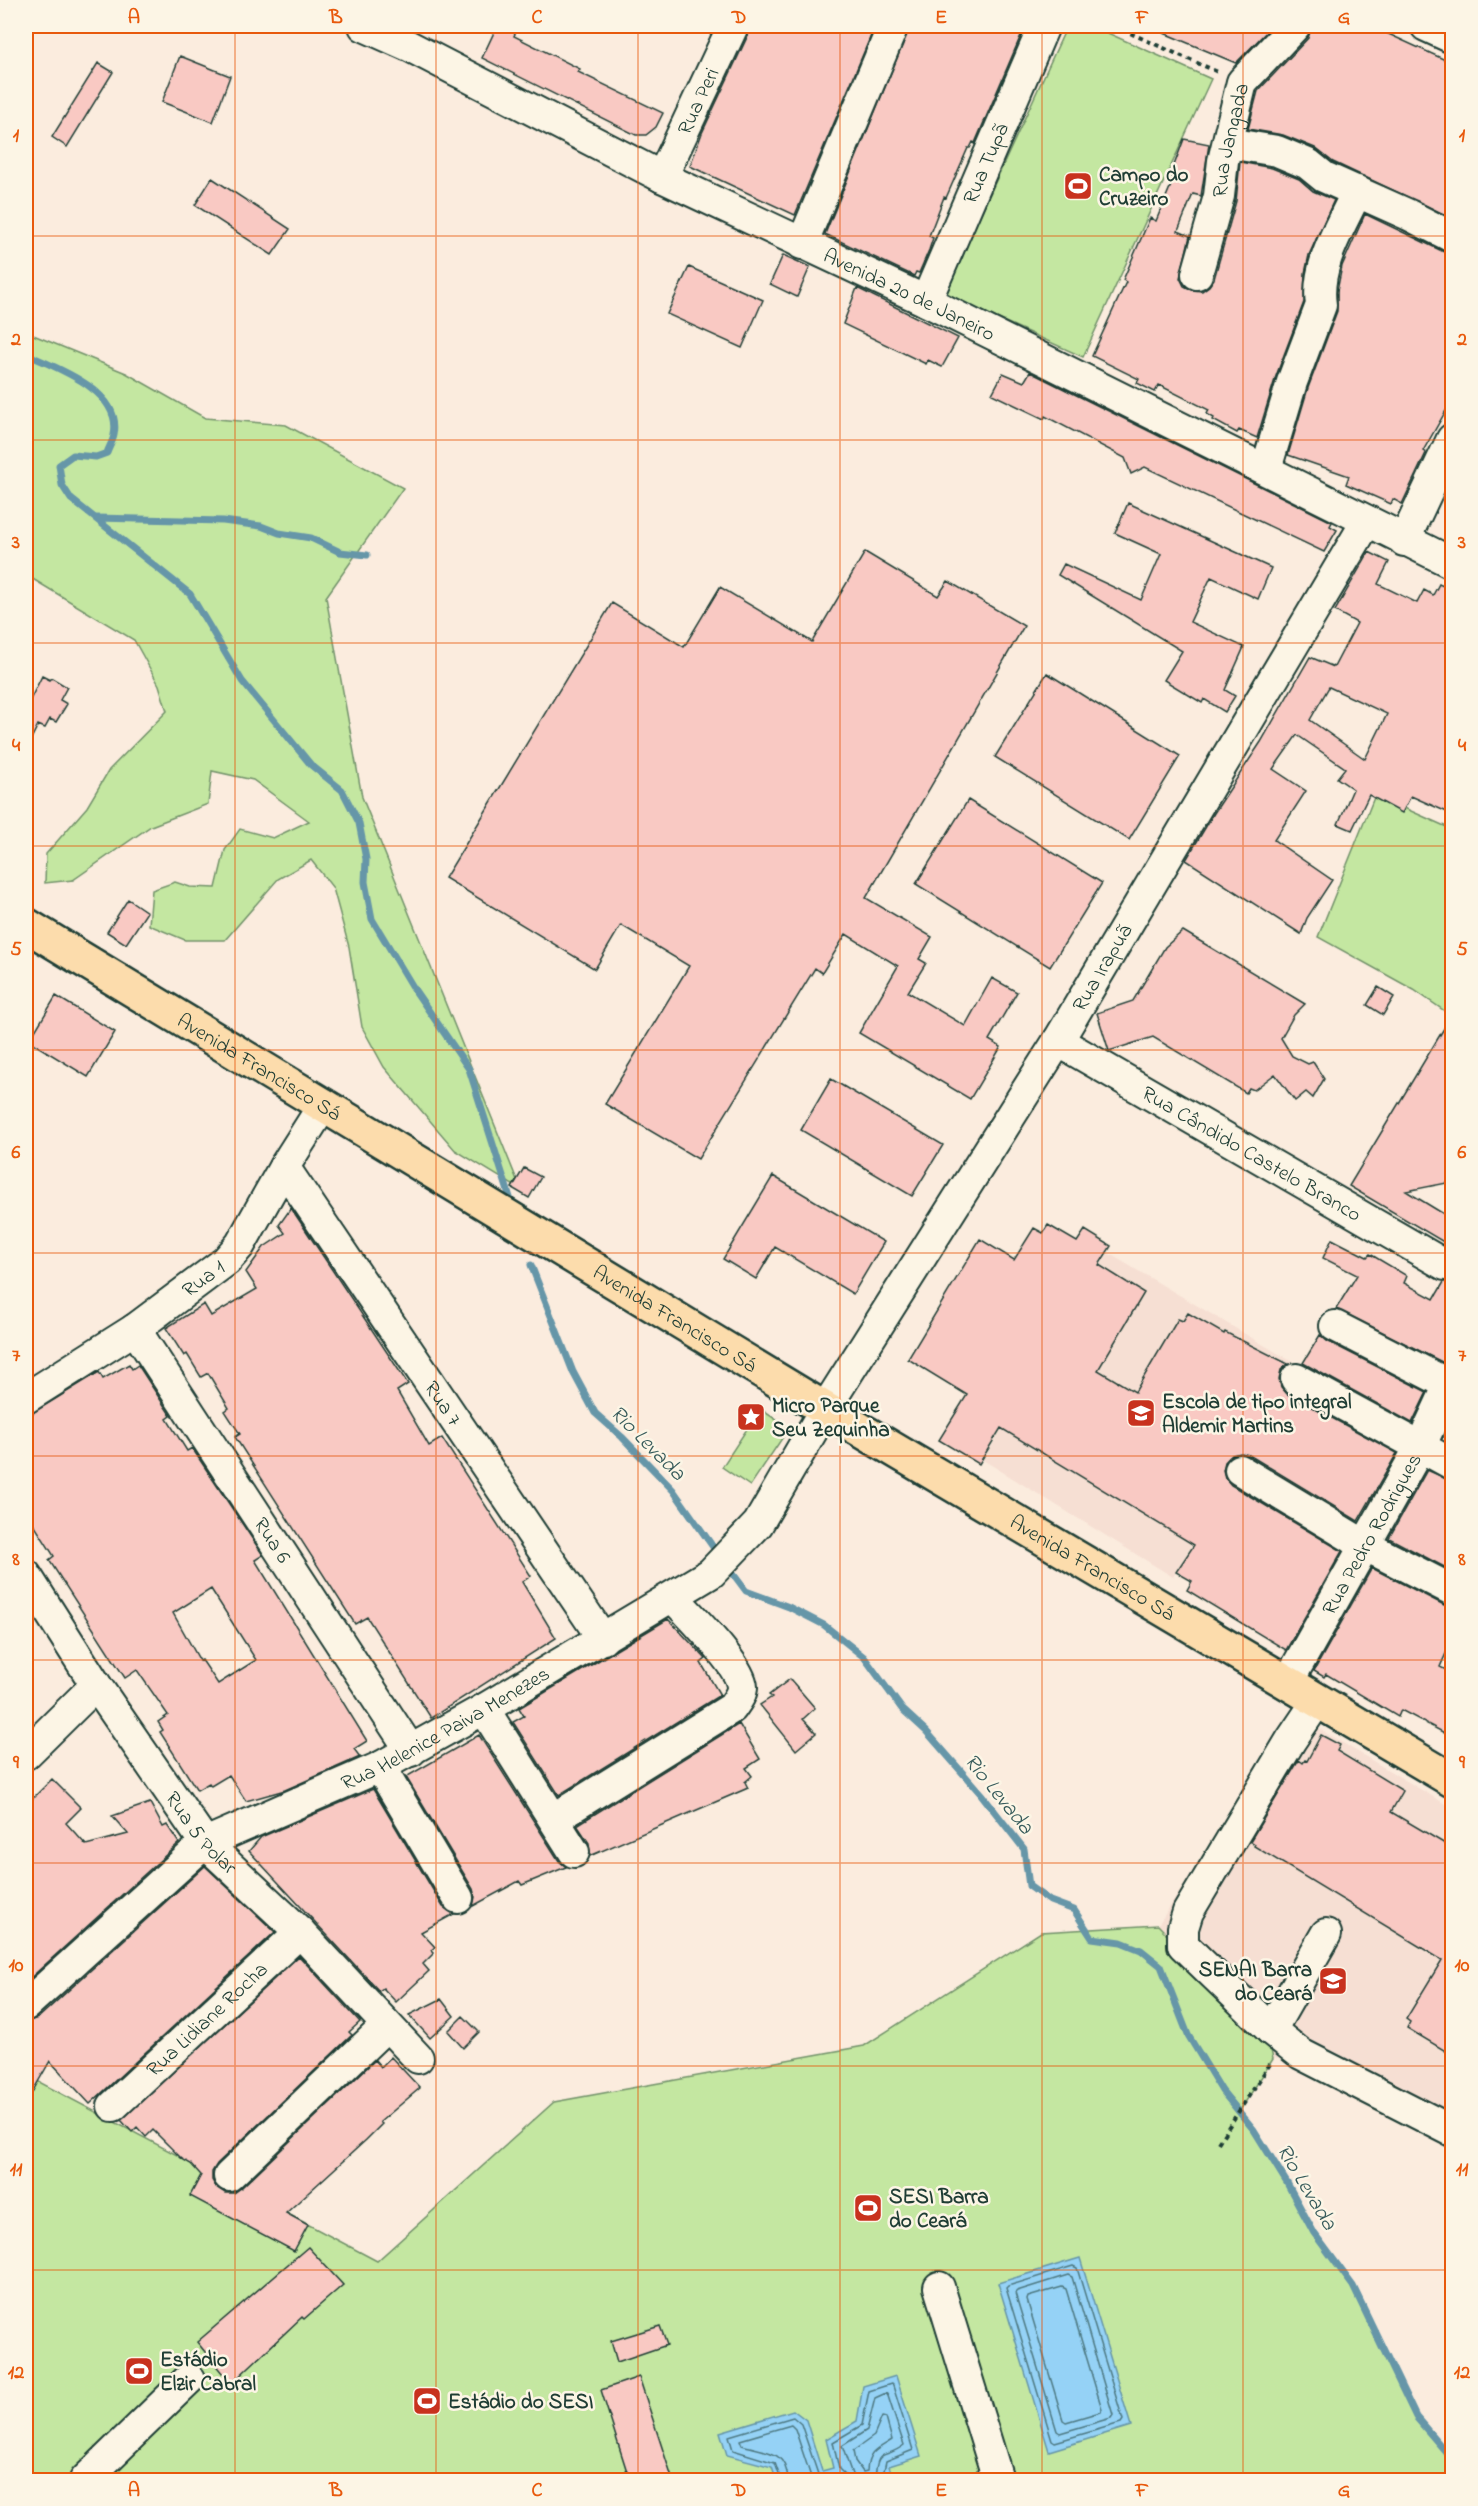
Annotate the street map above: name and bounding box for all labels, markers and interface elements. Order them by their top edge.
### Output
text: A [128,4,140,33]
text: B [328,4,343,33]
text: C [532,4,543,33]
text: D [731,4,746,33]
text: E [935,4,947,33]
text: F [1135,4,1149,33]
text: G [1338,4,1351,33]
street label: Rua Peri [671,63,728,140]
street label: Rua Jangada [1206,80,1258,199]
street label: Rua Tupã [956,119,1018,209]
text: 1 [13,122,20,151]
text: 1 [1459,122,1466,151]
place label: Campo do Cruzeiro [1099,161,1189,215]
sports icon: Campo do Cruzeiro [1062,170,1094,202]
street label: Avenida 20 de Janeiro [818,242,1000,350]
text: 2 [10,326,21,355]
text: 2 [1456,326,1467,355]
text: 3 [11,529,20,558]
text: 3 [1457,529,1466,558]
text: 4 [12,732,21,761]
text: 4 [1458,732,1467,761]
street label: Rua Irapuã [1066,919,1141,1018]
text: 5 [10,936,22,965]
text: 5 [1456,936,1468,965]
street label: Avenida Francisco Sá [171,1007,347,1130]
street label: Rua Cândido Castelo Branco [1135,1080,1366,1230]
text: 6 [12,1139,21,1168]
text: 6 [1458,1139,1467,1168]
street label: Rua 1 [177,1253,232,1306]
street label: Avenida Francisco Sá [586,1259,762,1382]
text: 7 [12,1342,21,1371]
text: 7 [1458,1342,1467,1371]
street label: Rua 7 [416,1376,468,1433]
place label: Escola de tipo integral Aldemir Martins [1162,1388,1352,1442]
place label: Micro Parque Seu Zequinha [772,1392,890,1446]
school or university icon: Escola de tipo integral Aldemir Martins [1125,1397,1157,1429]
water label: Rio Levada [602,1399,693,1490]
place icon: Micro Parque Seu Zequinha [735,1401,767,1433]
street label: Rua Pedro Rodrigues [1316,1448,1430,1621]
street label: Avenida Francisco Sá [1003,1508,1180,1630]
street label: Rua 6 [245,1512,297,1570]
text: 8 [11,1546,20,1575]
text: 8 [1457,1546,1466,1575]
street label: Rua Helenice Paiva Menezes [337,1660,556,1799]
water label: Rio Levada [955,1748,1041,1843]
text: 9 [12,1749,20,1778]
text: 9 [1458,1749,1466,1778]
street label: Rua 5 Polar [157,1786,243,1883]
text: 10 [9,1952,24,1981]
text: 10 [1455,1952,1470,1981]
street label: Rua Lidiane Rocha [140,1956,276,2085]
place label: SENAI Barra do Ceará [1199,1956,1312,2010]
school or university icon: SENAI Barra do Ceará [1317,1965,1349,1997]
water label: Rio Levada [1267,2138,1344,2238]
text: 11 [10,2156,23,2185]
text: 11 [1456,2156,1469,2185]
place label: SESI Barra do Ceará [889,2183,989,2237]
sports icon: SESI Barra do Ceará [852,2192,884,2224]
place label: Estádio Elzir Cabral [160,2346,256,2400]
sports icon: Estádio Elzir Cabral [123,2355,155,2387]
text: 12 [8,2359,24,2388]
text: 12 [1454,2359,1470,2388]
sports icon: Estádio do SESI [411,2385,443,2417]
place label: Estádio do SESI [448,2388,594,2418]
text: A [128,2477,140,2506]
text: B [328,2477,343,2506]
text: C [532,2477,543,2506]
text: D [731,2477,746,2506]
text: E [935,2477,947,2506]
text: F [1135,2477,1149,2506]
text: G [1338,2477,1351,2506]

